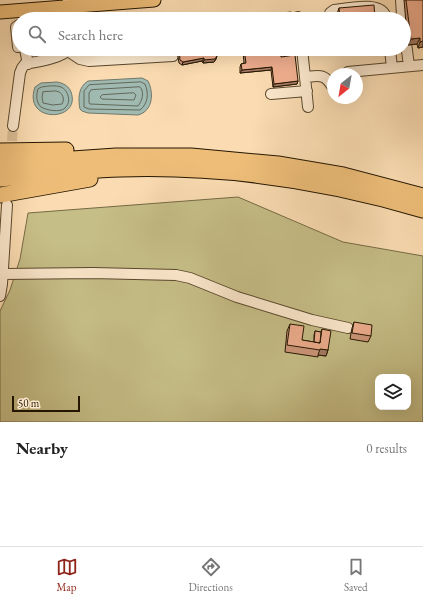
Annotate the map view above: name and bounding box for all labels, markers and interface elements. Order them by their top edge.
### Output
search box [12,12,411,56]
icon: search [26,23,48,45]
text: Search here [58,25,123,44]
north arrow [327,68,363,104]
map controls [375,374,411,410]
button: layers [375,374,411,410]
scale bar [12,394,80,413]
text: 50 m [18,396,39,410]
text: Nearby [16,437,68,459]
text: 0 results [366,440,407,457]
tab: Map [56,556,78,594]
tab: Directions [189,556,233,594]
tab: Saved [344,556,367,594]

